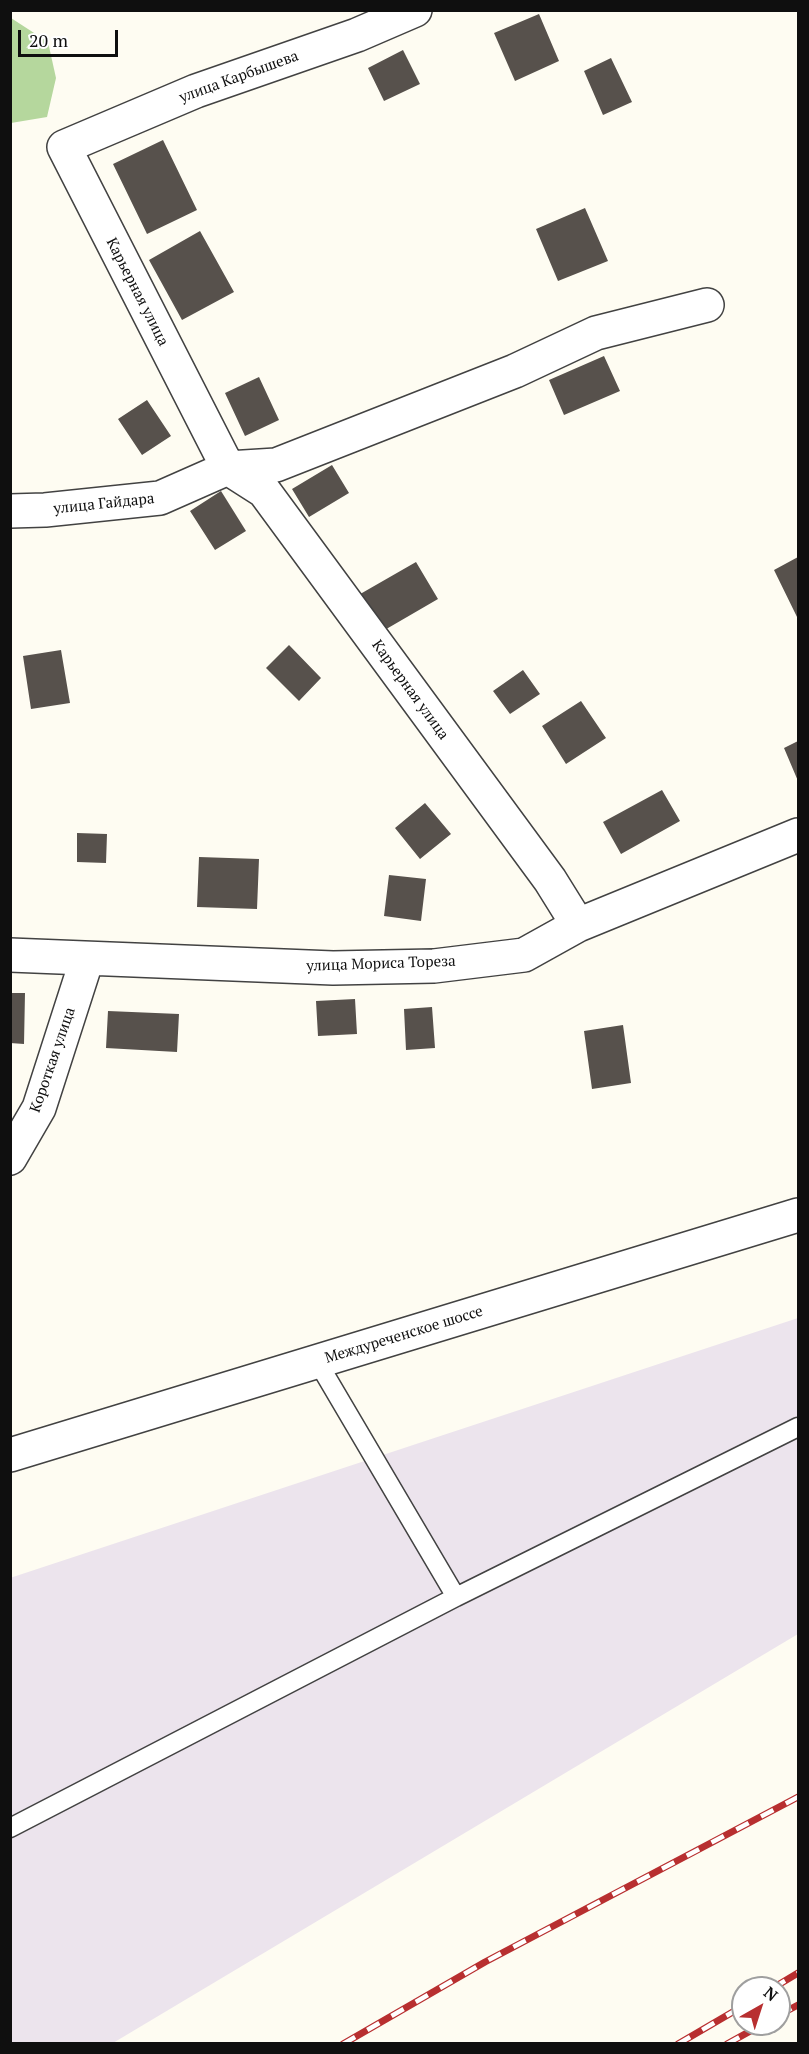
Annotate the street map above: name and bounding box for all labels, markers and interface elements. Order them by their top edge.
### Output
scale bar [21,18,122,56]
text: 20 m [29,28,68,52]
street label: улица Карбышева [177,47,301,107]
street label: Карьерная улица [102,235,172,349]
street label: улица Гайдара [53,490,155,518]
street label: Карьерная улица [368,637,452,743]
street label: улица Мориса Тореза [306,952,456,976]
street label: Короткая улица [27,1005,79,1115]
street label: Междуреченское шоссе [323,1302,485,1368]
north arrow [731,1976,791,2036]
text: N [759,1981,783,2006]

